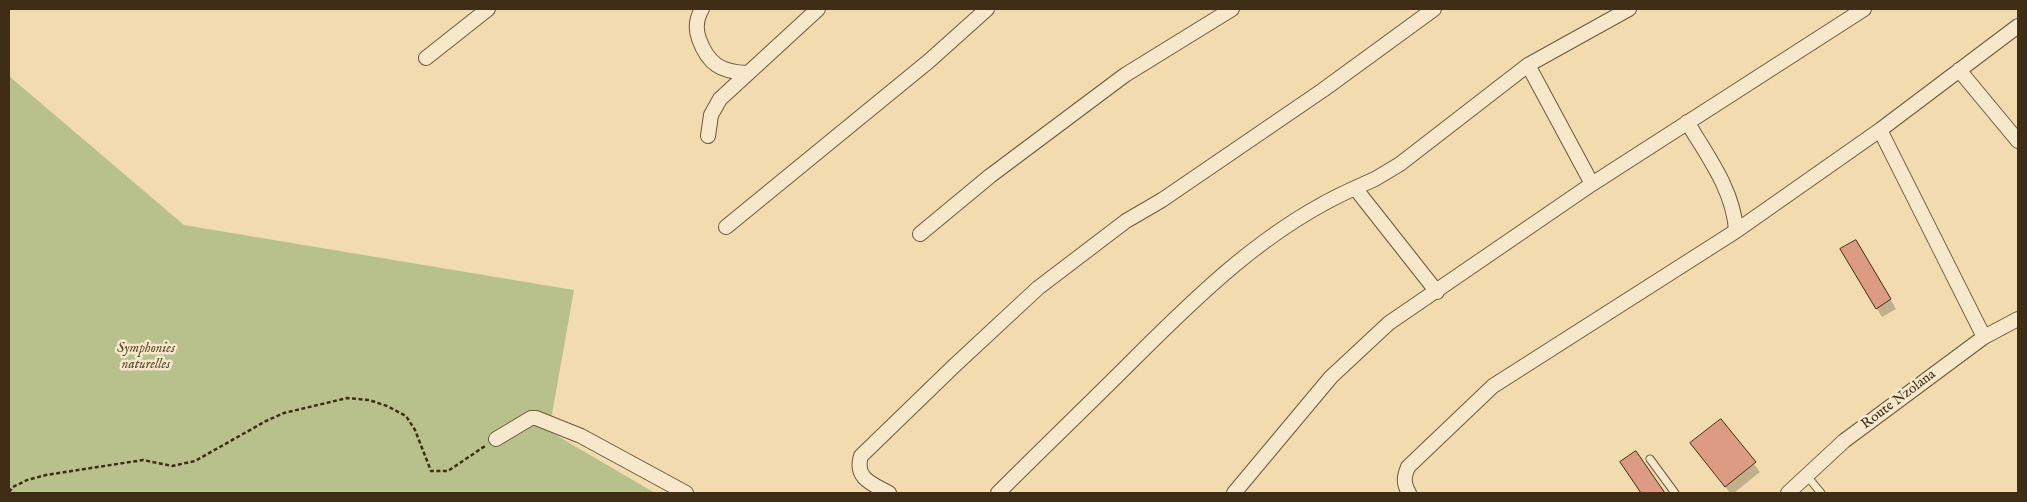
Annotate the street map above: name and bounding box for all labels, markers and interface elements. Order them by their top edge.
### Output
park label: Symphonies naturelles [117,341,175,374]
street label: Route Nzolana [1859,367,1939,433]

